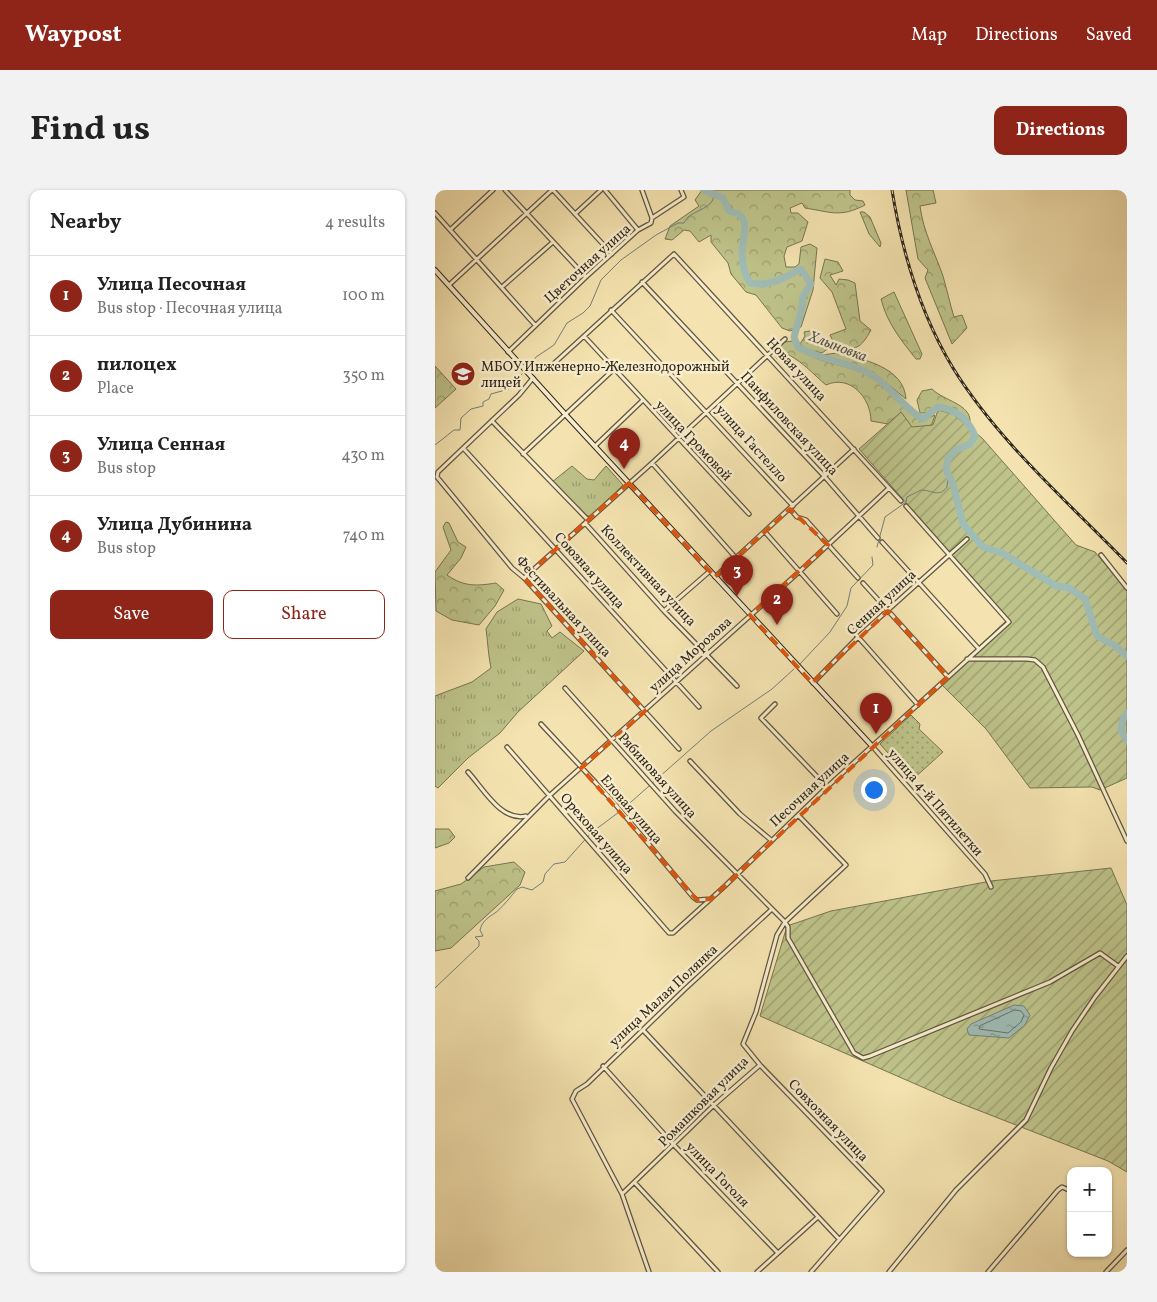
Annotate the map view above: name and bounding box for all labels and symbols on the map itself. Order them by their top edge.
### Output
street label: Цветочная улица [540,220,636,308]
water label: Хлыновка [804,326,870,368]
street label: Новая улица [761,334,830,406]
place label: МБОУ Инженерно-Железнодорожный лицей [481,358,730,393]
school or university icon: МБОУ Инженерно-Железнодорожный лицей [450,361,476,387]
street label: Панфиловская улица [736,368,842,480]
street label: улица Громовой [650,396,736,486]
street label: улица Гастелло [711,401,791,487]
pin: 4 [608,428,640,469]
street label: Коллективная улица [596,521,700,631]
street label: Союзная улица [549,528,629,614]
street label: Фестивальная улица [511,552,615,662]
pin: 3 [721,555,753,596]
street label: Сенная улица [843,566,921,640]
pin: 2 [761,584,793,625]
street label: улица Морозова [646,613,736,697]
pin: 1 [860,693,892,734]
street label: Рябиновая улица [613,729,701,823]
street label: улица 4-й Пятилетки [883,745,987,861]
street label: Песочная улица [766,748,854,832]
street label: Еловая улица [595,771,666,849]
your location [861,777,887,803]
street label: Ореховая улица [555,789,637,879]
street label: улица Малая Полянка [606,941,723,1052]
street label: Ромашковая улица [655,1053,753,1151]
street label: Совхозная улица [784,1076,872,1167]
street label: улица Гоголя [681,1138,753,1212]

